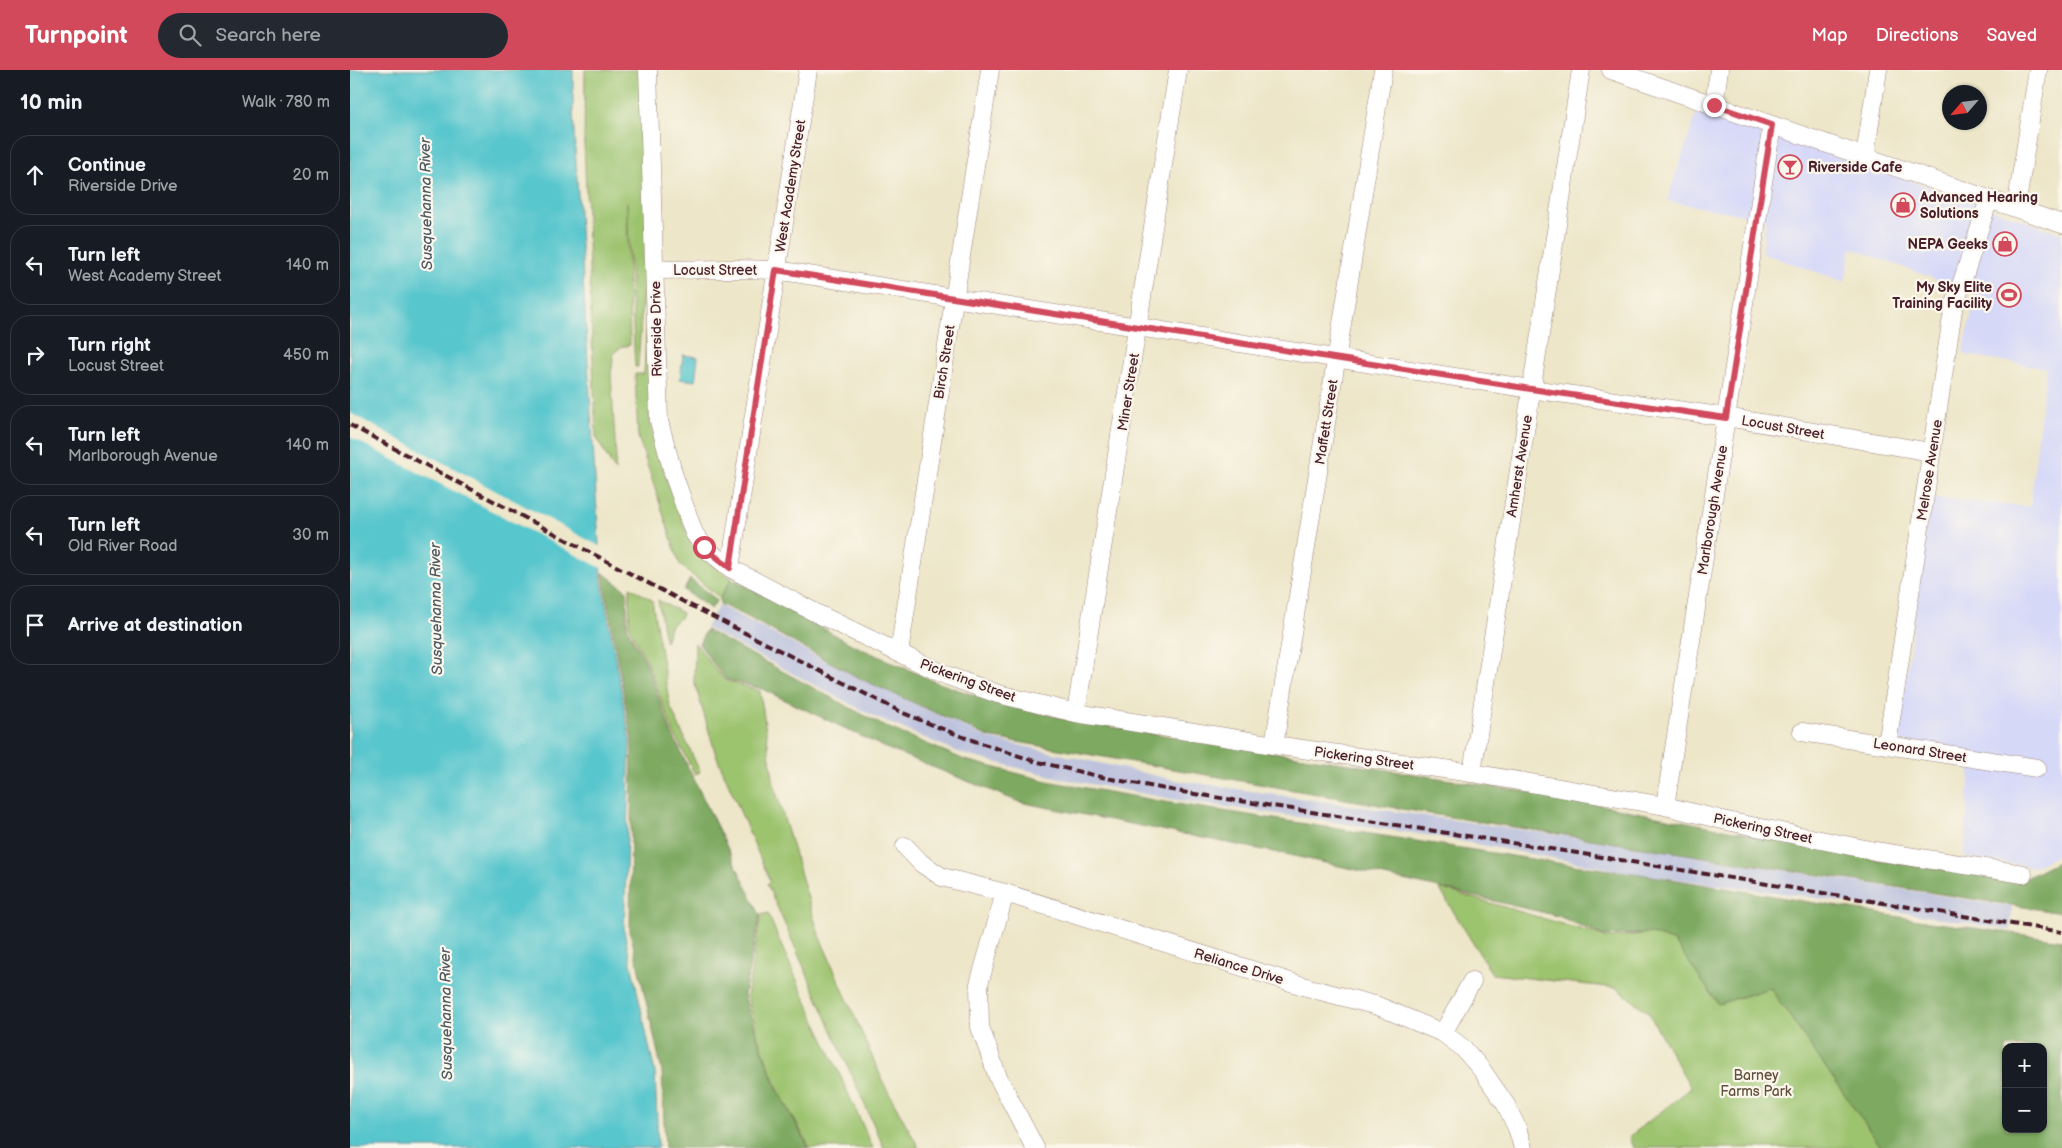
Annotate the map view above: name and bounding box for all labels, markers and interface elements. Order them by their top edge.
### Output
search box [158,13,508,58]
text: Turnpoint [25,21,128,50]
icon: search [176,21,204,49]
text: Search here [216,24,321,47]
text: Map [1812,25,1848,46]
text: Directions [1876,25,1958,46]
text: Saved [1986,25,2037,46]
north arrow [1942,85,1987,130]
text: 10 min [20,90,82,115]
text: Walk · 780 m [242,93,330,112]
route end [1703,94,1726,117]
street label: West Academy Street [772,118,809,254]
water label: Susquehanna River [416,136,437,270]
text: Continue [68,154,146,177]
bar icon: Riverside Cafe [1777,154,1803,180]
place label: Riverside Cafe [1808,159,1902,176]
icon: ahead [21,161,49,189]
text: 20 m [293,166,329,185]
text: Riverside Drive [68,177,178,196]
place label: Advanced Hearing Solutions [1919,189,2038,222]
shop icon: Advanced Hearing Solutions [1890,192,1916,218]
shop icon: NEPA Geeks [1992,231,2018,257]
place label: NEPA Geeks [1907,236,1988,253]
text: Turn left [68,244,140,267]
icon: left [21,251,49,279]
text: 140 m [286,256,329,275]
street label: Locust Street [673,262,758,279]
text: West Academy Street [68,267,221,286]
place label: My Sky Elite Training Facility [1892,279,1993,312]
street label: Riverside Drive [647,281,666,377]
sports icon: My Sky Elite Training Facility [1996,282,2022,308]
street label: Birch Street [930,323,959,400]
text: Turn right [68,334,151,357]
icon: right [21,341,49,369]
text: 450 m [283,346,329,365]
street label: Miner Street [1114,351,1143,432]
text: Locust Street [68,357,164,376]
street label: Maffett Street [1311,378,1342,466]
street label: Locust Street [1740,412,1826,443]
street label: Amherst Avenue [1503,414,1536,518]
street label: Melrose Avenue [1913,418,1946,522]
text: Turn left [68,424,140,447]
icon: left [21,431,49,459]
text: 140 m [286,436,329,455]
street label: Marlborough Avenue [1694,444,1731,576]
text: Marlborough Avenue [68,447,218,466]
text: Turn left [68,514,140,537]
icon: left [21,521,49,549]
text: 30 m [292,526,329,545]
route start [693,536,716,559]
text: Old River Road [68,537,177,556]
water label: Susquehanna River [426,541,447,675]
icon: arrive [21,611,49,639]
text: Arrive at destination [68,614,243,637]
street label: Pickering Street [918,655,1019,706]
street label: Leonard Street [1872,735,1969,766]
street label: Pickering Street [1313,743,1416,774]
street label: Pickering Street [1712,810,1815,847]
street label: Reliance Drive [1192,945,1286,988]
water label: Susquehanna River [436,946,457,1080]
map controls [2002,1043,2047,1133]
button: + [2002,1043,2047,1088]
park label: Barney Farms Park [1720,1067,1792,1100]
button: − [2002,1088,2047,1133]

